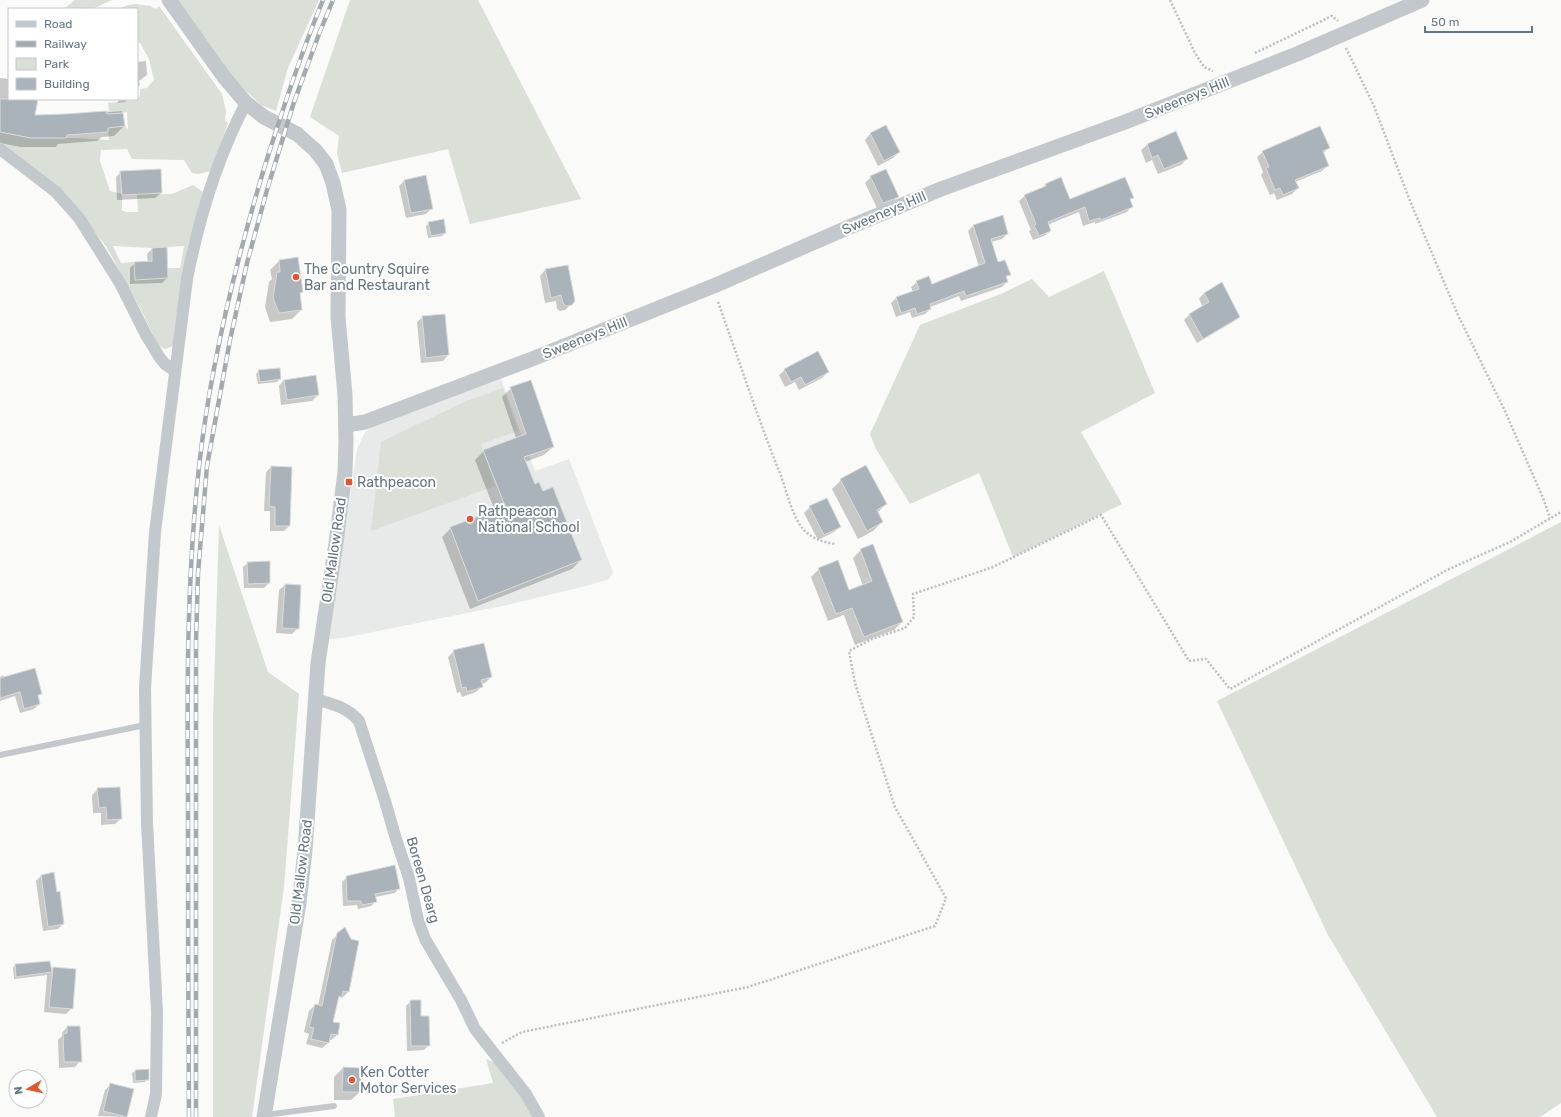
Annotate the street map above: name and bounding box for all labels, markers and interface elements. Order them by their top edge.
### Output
legend [8,8,138,100]
scale bar [1425,8,1532,34]
text: 50 m [1431,15,1459,29]
text: Road [44,17,72,31]
text: Railway [44,37,87,51]
text: Park [44,57,70,71]
street label: Sweeneys Hill [1142,73,1232,123]
text: Building [44,77,90,91]
street label: Sweeneys Hill [839,188,929,238]
place label: The Country Squire Bar and Restaurant [304,261,430,294]
marker: The Country Squire Bar and Restaurant [291,272,301,282]
street label: Sweeneys Hill [540,313,630,363]
place label: Rathpeacon [357,474,436,491]
marker: Rathpeacon [344,477,354,487]
street label: Old Mallow Road [318,497,350,603]
place label: Rathpeacon National School [478,503,580,536]
marker: Rathpeacon National School [465,514,475,524]
street label: Old Mallow Road [286,819,316,925]
street label: Boreen Dearg [403,835,443,925]
place label: Ken Cotter Motor Services [360,1064,457,1097]
north arrow [8,1069,48,1109]
marker: Ken Cotter Motor Services [347,1075,357,1085]
text: N [12,1085,26,1095]

